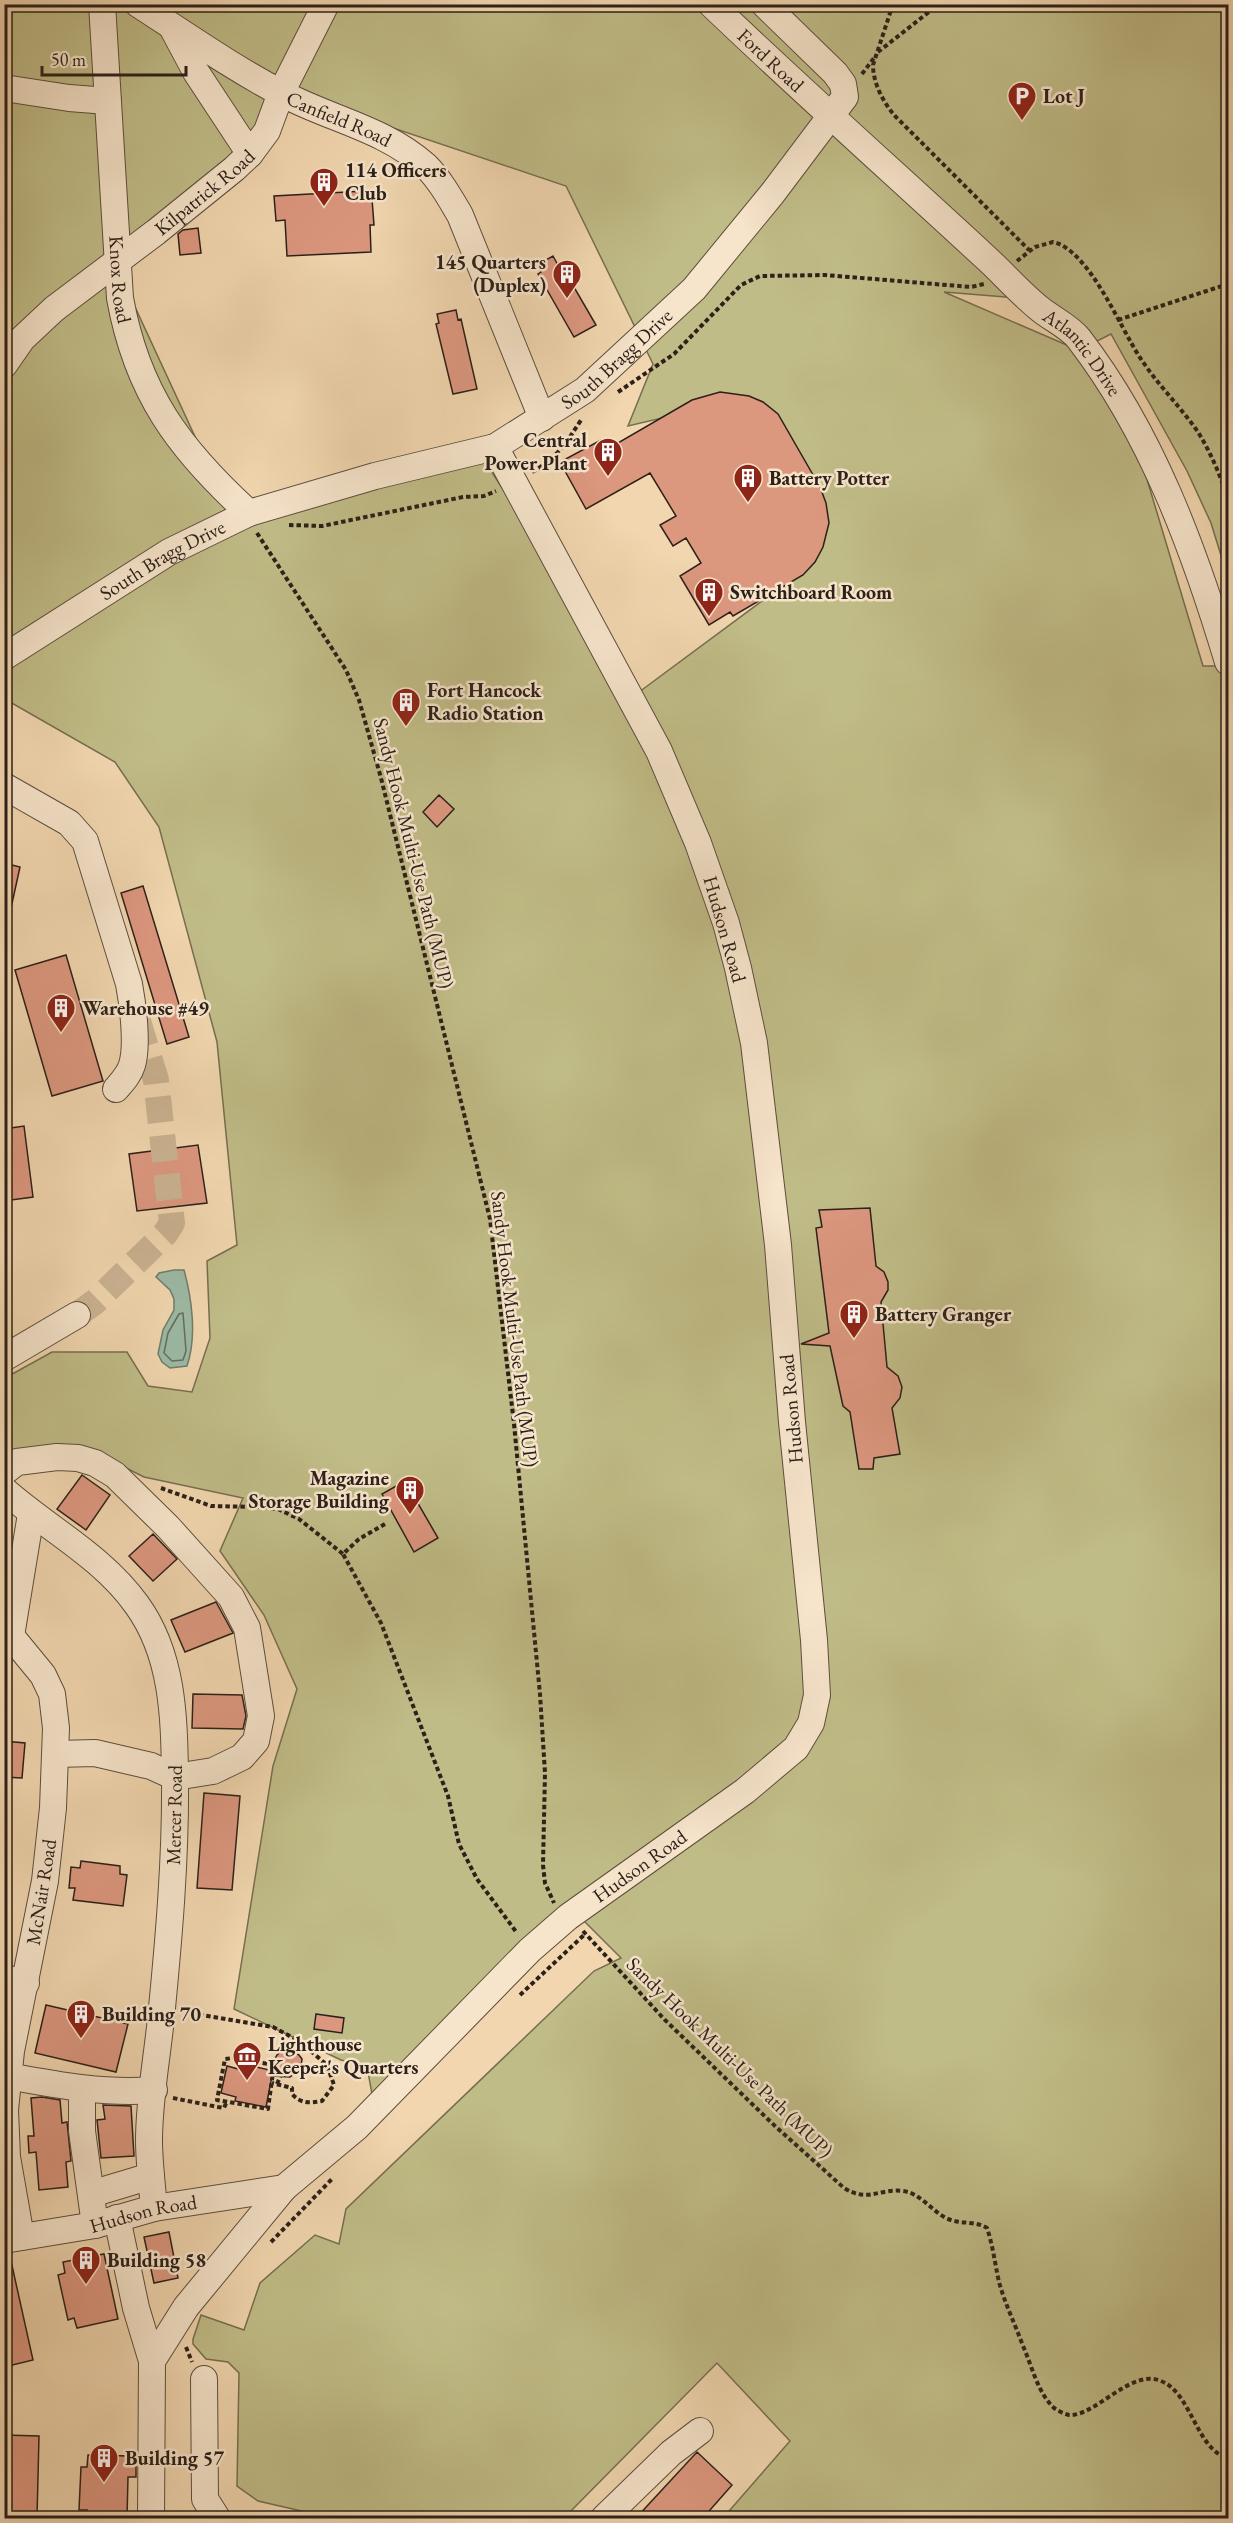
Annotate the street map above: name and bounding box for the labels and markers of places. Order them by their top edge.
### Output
parking icon: Lot J [1006,80,1038,122]
place label: Lot J [1043,83,1085,109]
place label: 114 Officers Club [345,157,447,206]
building icon: 114 Officers Club [308,166,340,208]
place label: 145 Quarters (Duplex) [435,249,546,298]
building icon: 145 Quarters (Duplex) [551,258,583,300]
place label: Central Power Plant [485,427,587,476]
building icon: Central Power Plant [592,436,624,478]
building icon: Battery Potter [732,462,764,504]
place label: Battery Potter [769,465,890,491]
building icon: Switchboard Room [693,576,725,618]
place label: Switchboard Room [730,579,892,605]
place label: Fort Hancock Radio Station [427,677,544,726]
building icon: Fort Hancock Radio Station [390,686,422,728]
building icon: Warehouse #49 [45,992,77,1034]
place label: Warehouse #49 [82,995,209,1021]
building icon: Battery Granger [838,1298,870,1340]
place label: Battery Granger [875,1301,1012,1327]
place label: Magazine Storage Building [249,1465,390,1514]
building icon: Magazine Storage Building [394,1474,426,1516]
building icon: Building 70 [65,1998,97,2040]
place label: Building 70 [102,2001,201,2027]
place label: Lighthouse Keeper's Quarters [268,2031,418,2080]
museum icon: Lighthouse Keeper's Quarters [231,2040,263,2082]
building icon: Building 58 [70,2244,102,2286]
place label: Building 58 [107,2247,206,2273]
building icon: Building 57 [88,2442,120,2484]
place label: Building 57 [125,2445,224,2471]

